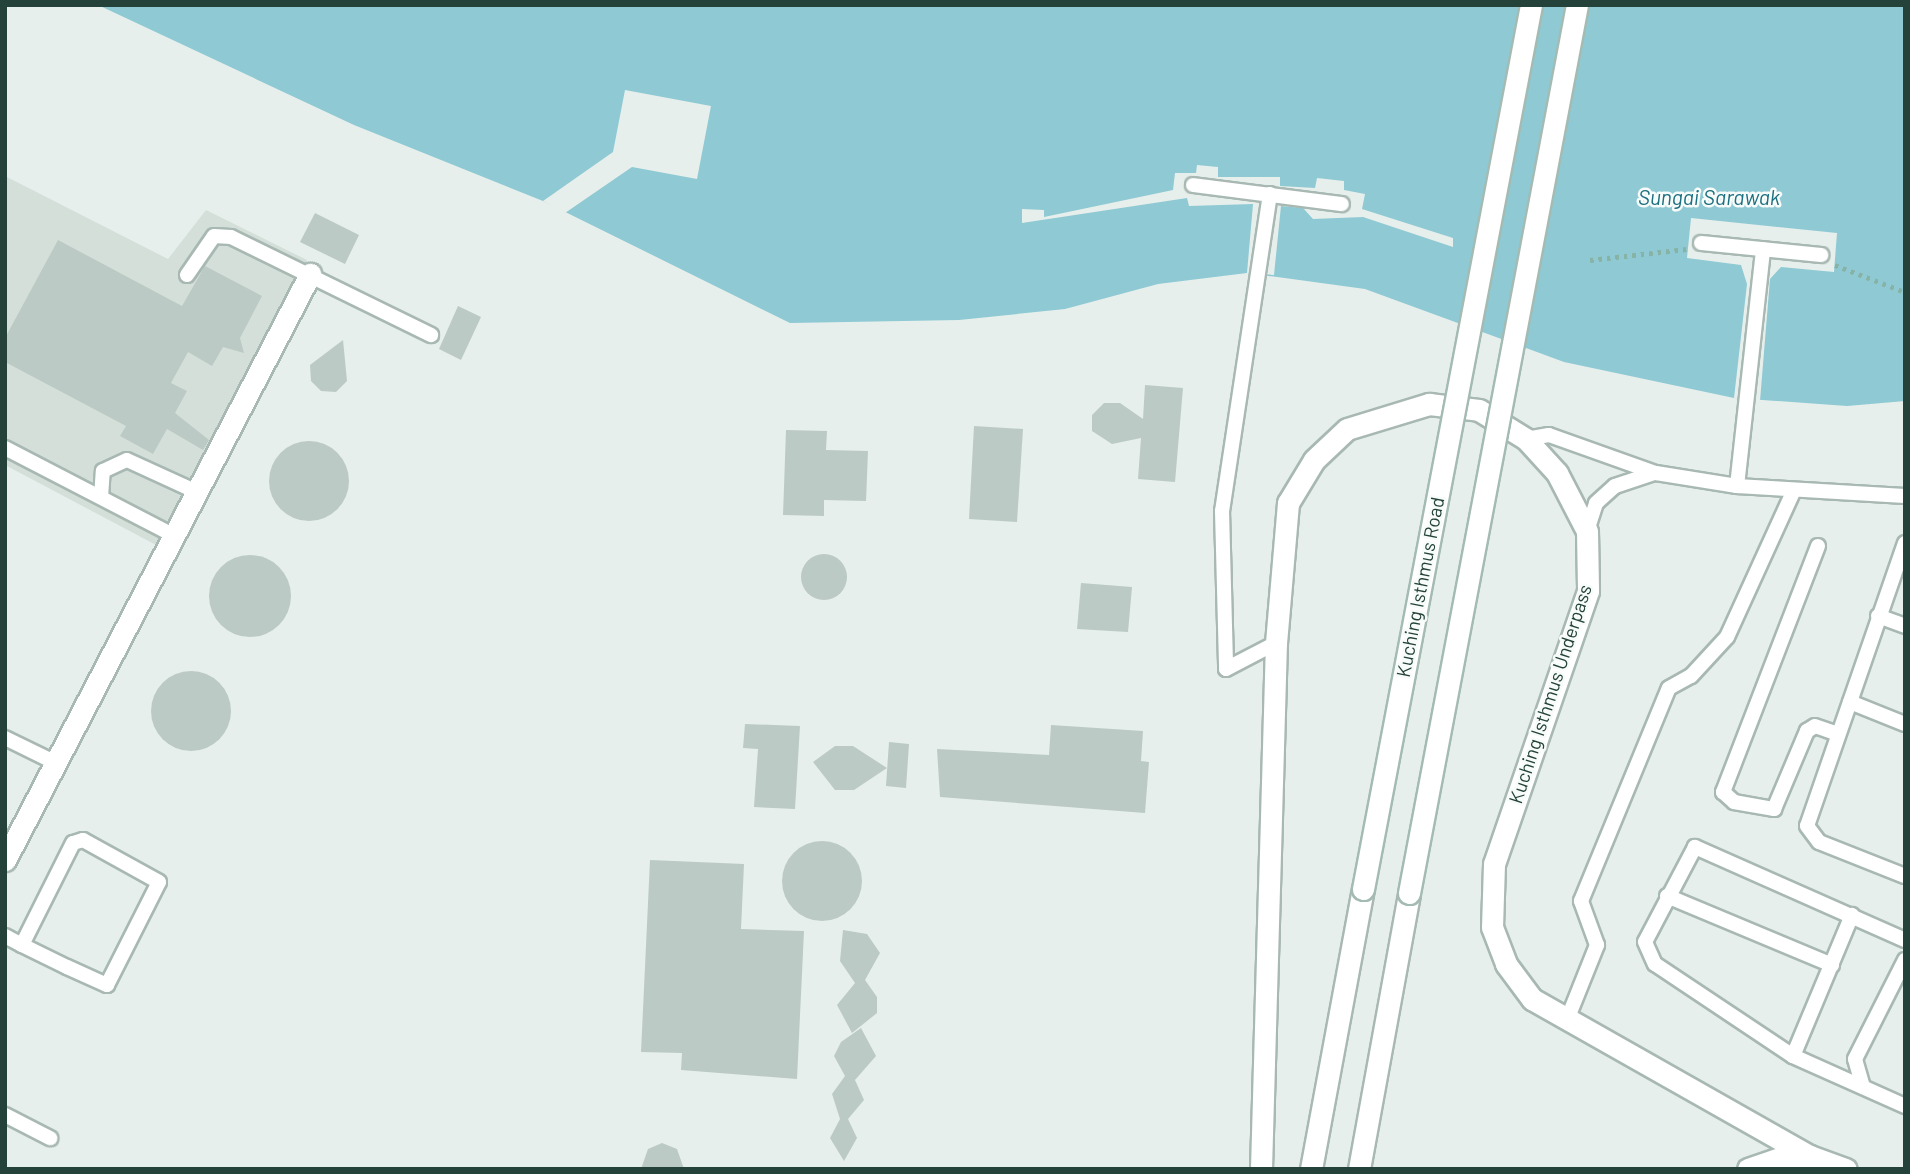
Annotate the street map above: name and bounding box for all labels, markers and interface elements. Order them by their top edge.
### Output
water label: Sungai Sarawak [1638,184,1780,210]
street label: Kuching Isthmus Road [1391,495,1449,679]
street label: Kuching Isthmus Underpass [1504,582,1596,806]

